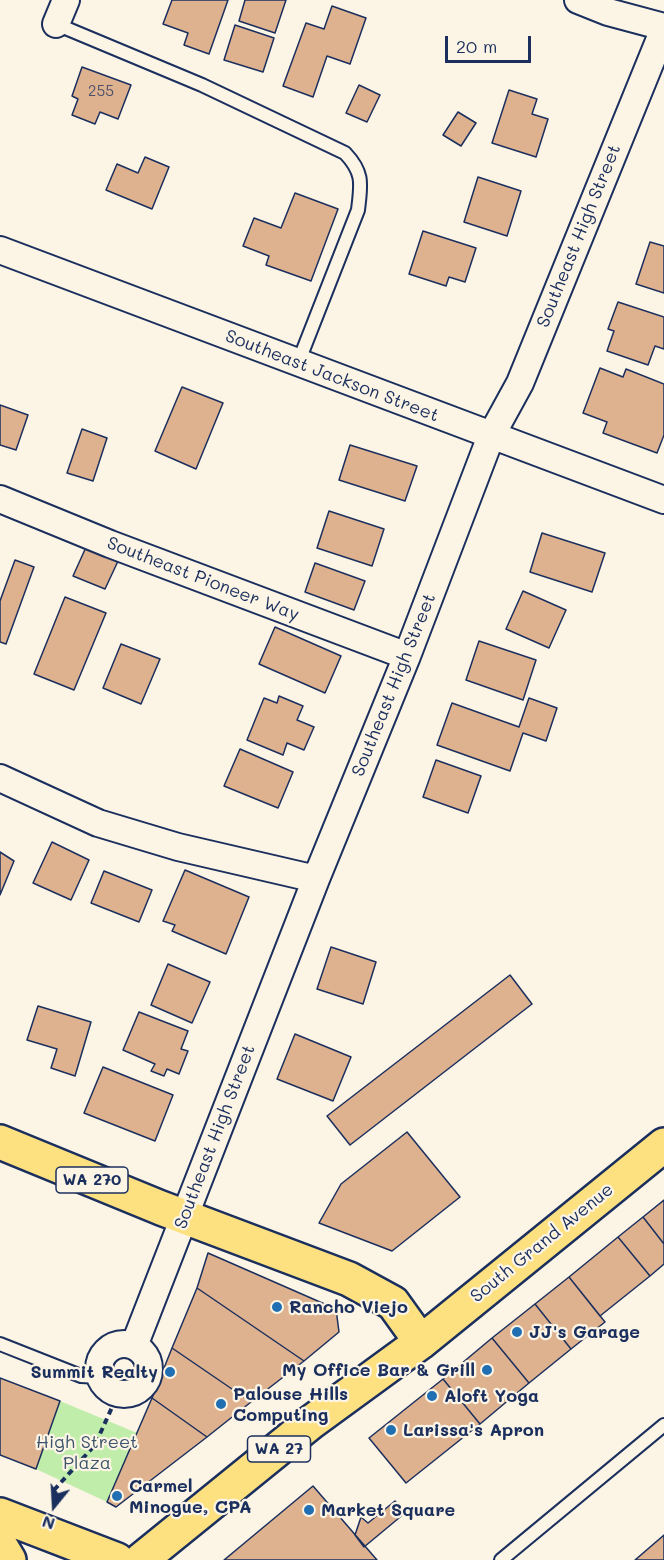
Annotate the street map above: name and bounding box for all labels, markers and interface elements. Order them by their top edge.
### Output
scale bar [448,24,534,62]
text: 20 m [456,34,497,58]
house number: 255 [88,82,114,100]
street label: Southeast High Street [532,141,626,331]
street label: Southeast Jackson Street [222,325,442,427]
street label: Southeast Pioneer Way [104,532,302,626]
street label: Southeast High Street [347,590,441,780]
street label: Southeast High Street [170,1042,260,1232]
road number: WA 270 [56,1167,128,1193]
street label: South Grand Avenue [466,1179,618,1307]
place label: Rancho Viejo [289,1296,408,1318]
marker: Rancho Viejo [270,1300,284,1314]
place label: JJ's Garage [529,1321,640,1343]
marker: JJ's Garage [510,1325,524,1339]
place label: My Office Bar & Grill [282,1359,475,1381]
place label: Summit Realty [30,1361,158,1383]
marker: My Office Bar & Grill [480,1363,494,1377]
marker: Summit Realty [163,1365,177,1379]
place label: Palouse Hills Computing [233,1383,348,1426]
place label: Aloft Yoga [444,1385,539,1407]
marker: Aloft Yoga [425,1389,439,1403]
marker: Palouse Hills Computing [214,1397,228,1411]
place label: Larissa's Apron [403,1419,544,1441]
marker: Larissa's Apron [384,1423,398,1437]
park label: High Street Plaza [36,1431,138,1474]
road number: WA 27 [248,1436,310,1462]
place label: Carmel Minogue, CPA [129,1475,251,1518]
north arrow [24,1476,84,1536]
marker: Carmel Minogue, CPA [110,1489,124,1503]
place label: Market Square [321,1499,455,1521]
marker: Market Square [302,1503,316,1517]
text: N [39,1512,57,1535]

